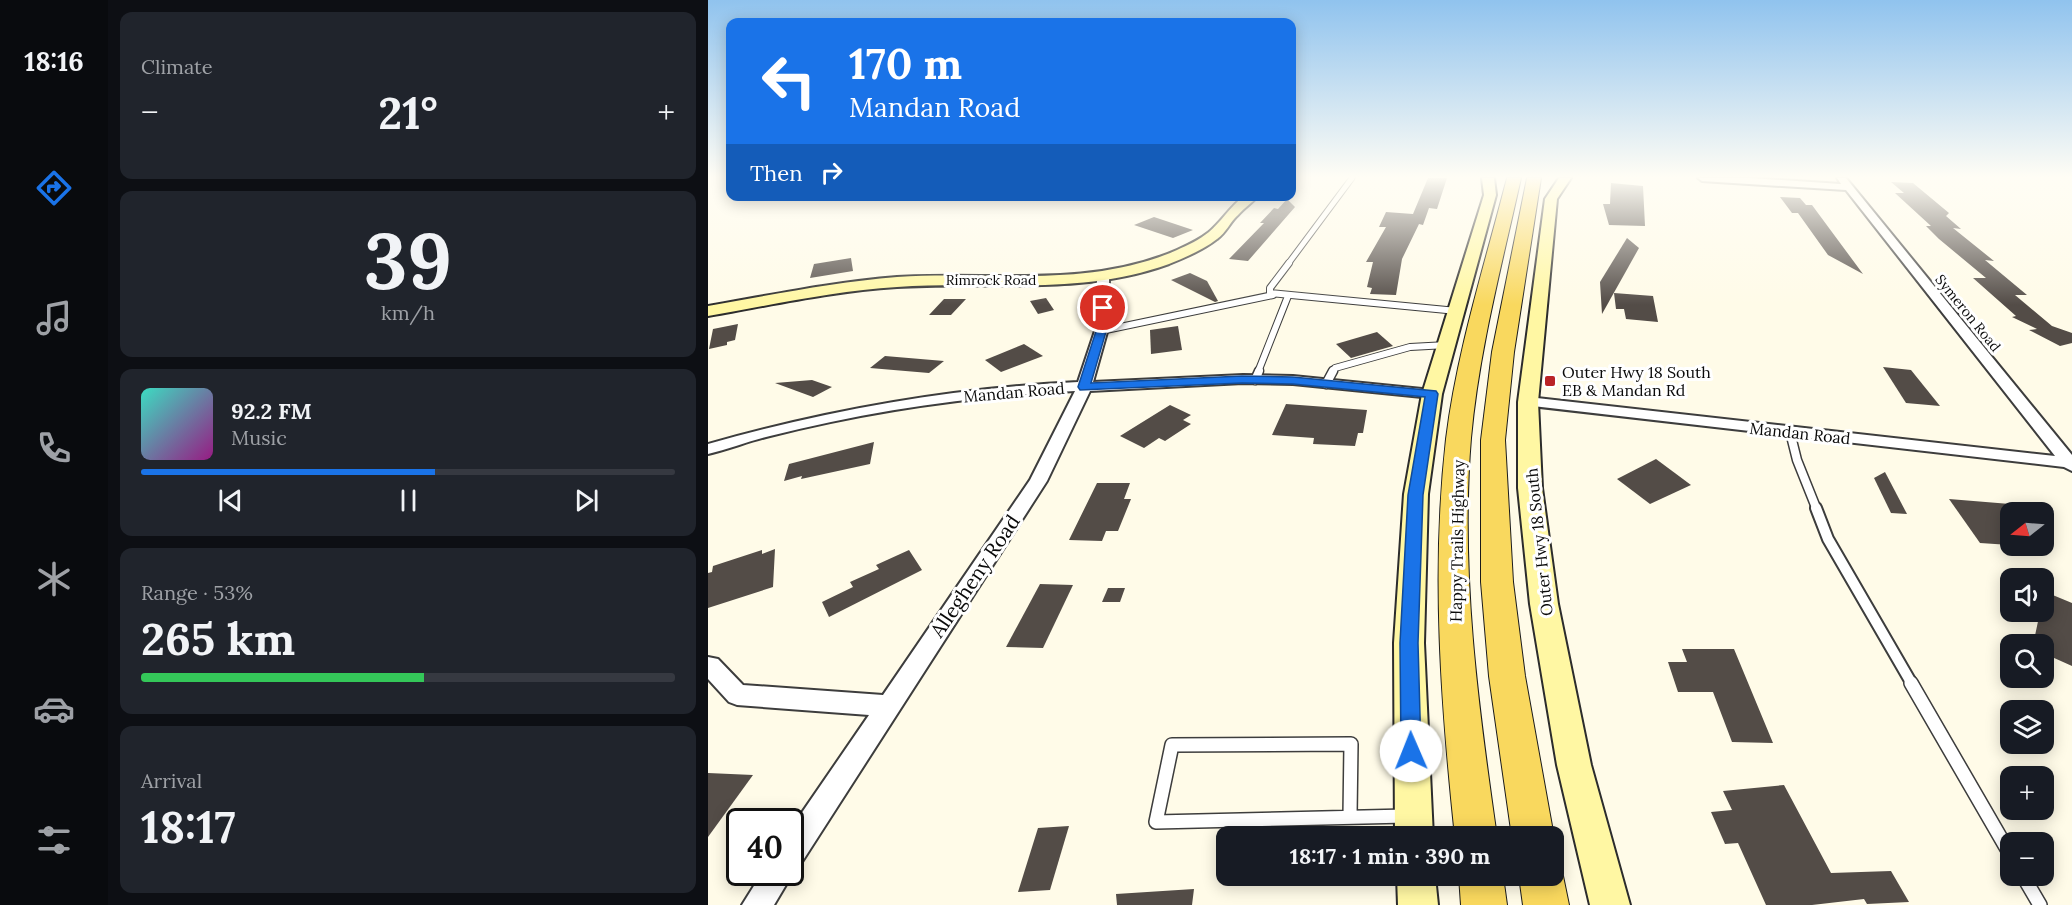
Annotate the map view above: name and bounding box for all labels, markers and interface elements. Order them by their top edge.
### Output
text: 170 m [849,37,962,91]
icon: left [750,42,828,120]
text: 18:16 [24,44,84,78]
text: Climate [141,54,213,79]
text: 21° [378,84,438,141]
text: Mandan Road [849,90,1020,124]
text: − [141,91,159,133]
text: + [657,91,675,133]
icon: right [815,156,848,189]
text: Then [750,159,803,187]
icon: directions [33,167,75,209]
text: 39 [364,211,452,310]
street label: Rimrock Road [946,271,1036,289]
street label: Symeron Road [1931,271,2005,355]
pin [1077,282,1128,333]
icon: arrive [1086,291,1119,324]
icon: music [33,297,75,339]
text: km/h [381,300,435,325]
place label: Outer Hwy 18 South EB & Mandan Rd [1562,362,1711,400]
marker: Outer Hwy 18 South EB & Mandan Rd [1543,374,1557,388]
street label: Mandan Road [963,378,1066,406]
text: 92.2 FM [231,397,312,425]
street label: Mandan Road [1748,418,1852,448]
text: Music [231,425,287,450]
icon: phone [33,427,75,469]
street label: Happy Trails Highway [1446,459,1468,622]
street label: Outer Hwy 18 South [1521,467,1557,617]
icon: previous [214,484,247,517]
icon: pause [392,484,425,517]
icon: next [570,484,603,517]
north arrow [2000,502,2054,556]
map controls [2000,502,2054,886]
street label: Allegheny Road [924,509,1025,643]
icon: climate [33,558,75,600]
button: sound [2000,568,2054,622]
text: Range · 53% [141,580,253,605]
text: 265 km [141,610,295,667]
button: search [2000,634,2054,688]
icon: car [33,688,75,730]
button: layers [2000,700,2054,754]
position arrow [1379,719,1443,783]
button: + [2000,766,2054,820]
text: Arrival [141,768,202,793]
text: 18:17 [141,798,236,855]
speed limit sign: 40 [726,808,804,886]
icon: filters [33,819,75,861]
button: − [2000,832,2054,886]
text: 18:17 · 1 min · 390 m [1290,842,1490,870]

